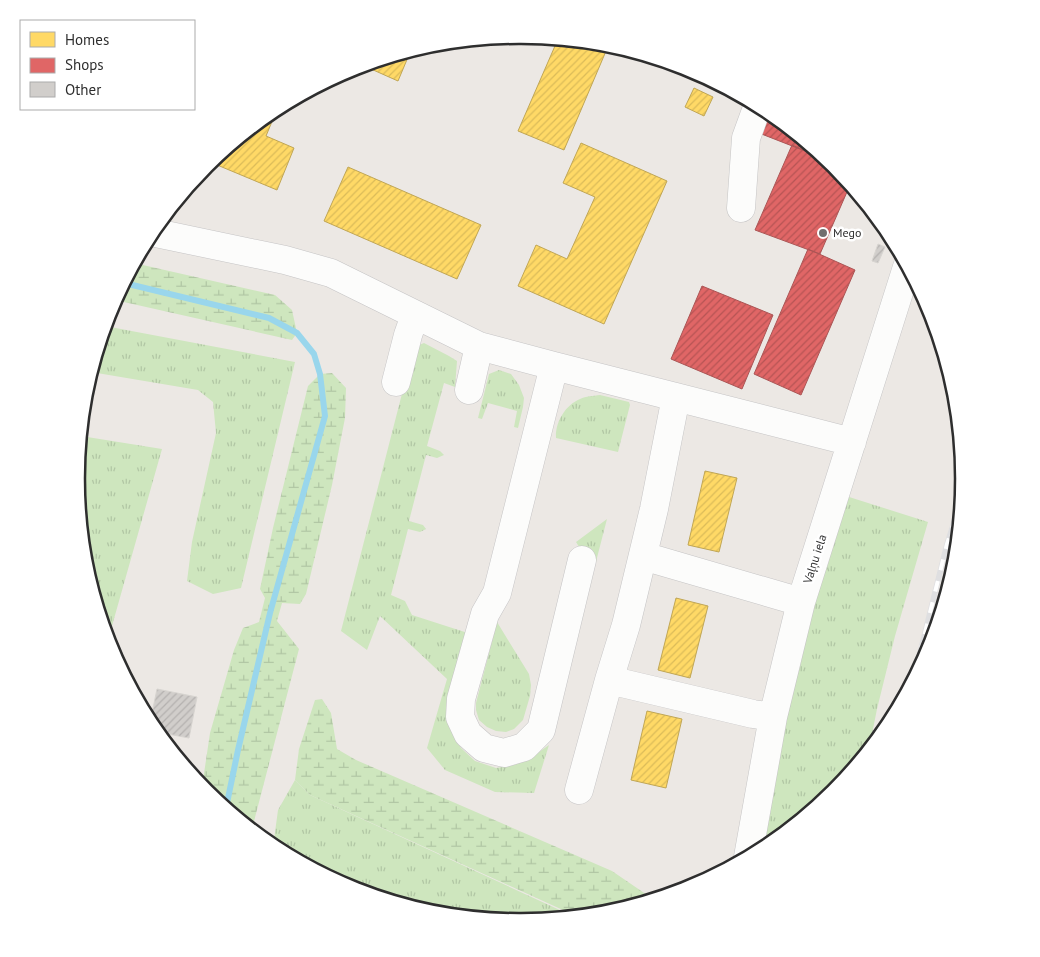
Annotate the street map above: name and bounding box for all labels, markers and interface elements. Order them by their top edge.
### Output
legend [20,20,195,110]
text: Homes [65,30,109,49]
text: Shops [65,55,104,74]
text: Other [65,80,101,99]
place label: Mego [833,225,861,240]
marker: Mego [817,227,829,239]
street label: Vaļņu iela [799,532,830,587]

